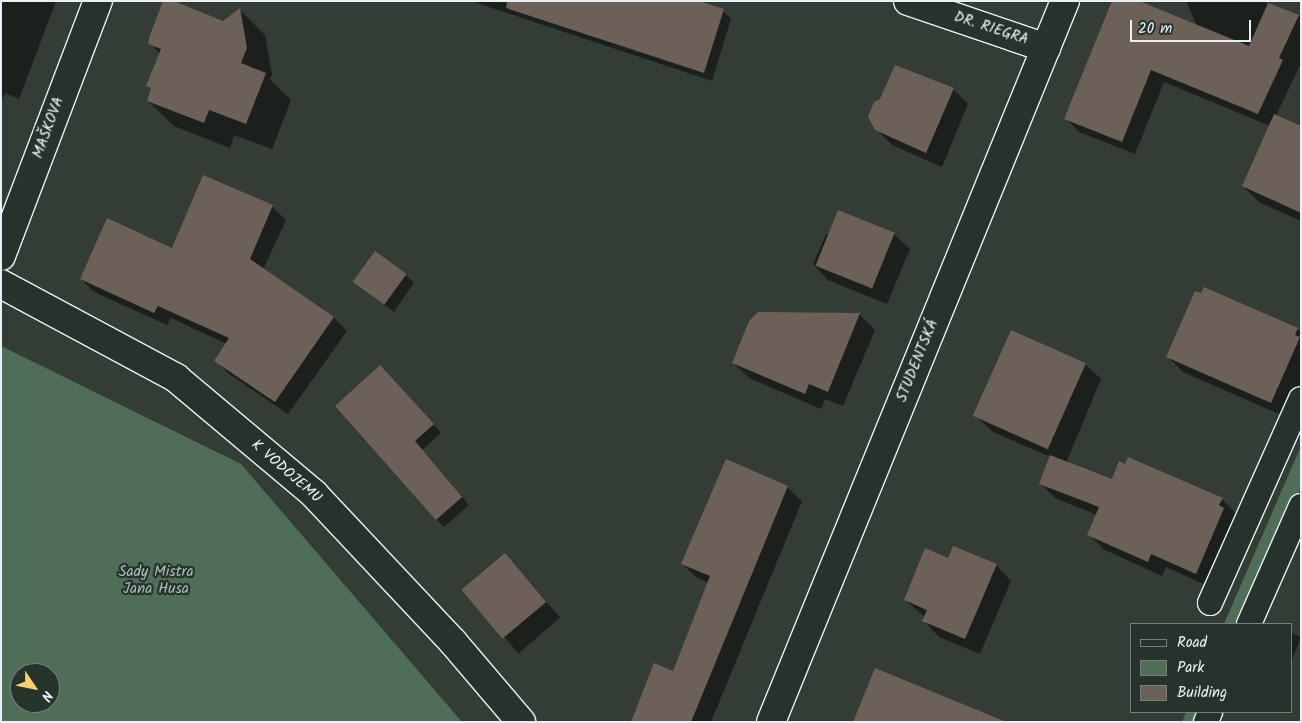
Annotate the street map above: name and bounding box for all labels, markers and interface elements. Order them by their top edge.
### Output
street label: DR. RIEGRA [951,9,1031,49]
scale bar [1132,10,1253,42]
text: 20 m [1138,17,1172,41]
street label: MAŠKOVA [30,95,68,161]
street label: STUDENTSKÁ [893,317,943,405]
street label: K VODOJEMU [247,436,325,508]
park label: Sady Mistra Jana Husa [118,563,194,598]
legend [1130,623,1292,713]
text: Road [1177,631,1207,655]
text: Park [1177,656,1204,680]
north arrow [10,663,60,713]
text: Building [1177,681,1227,705]
text: N [35,686,58,706]

